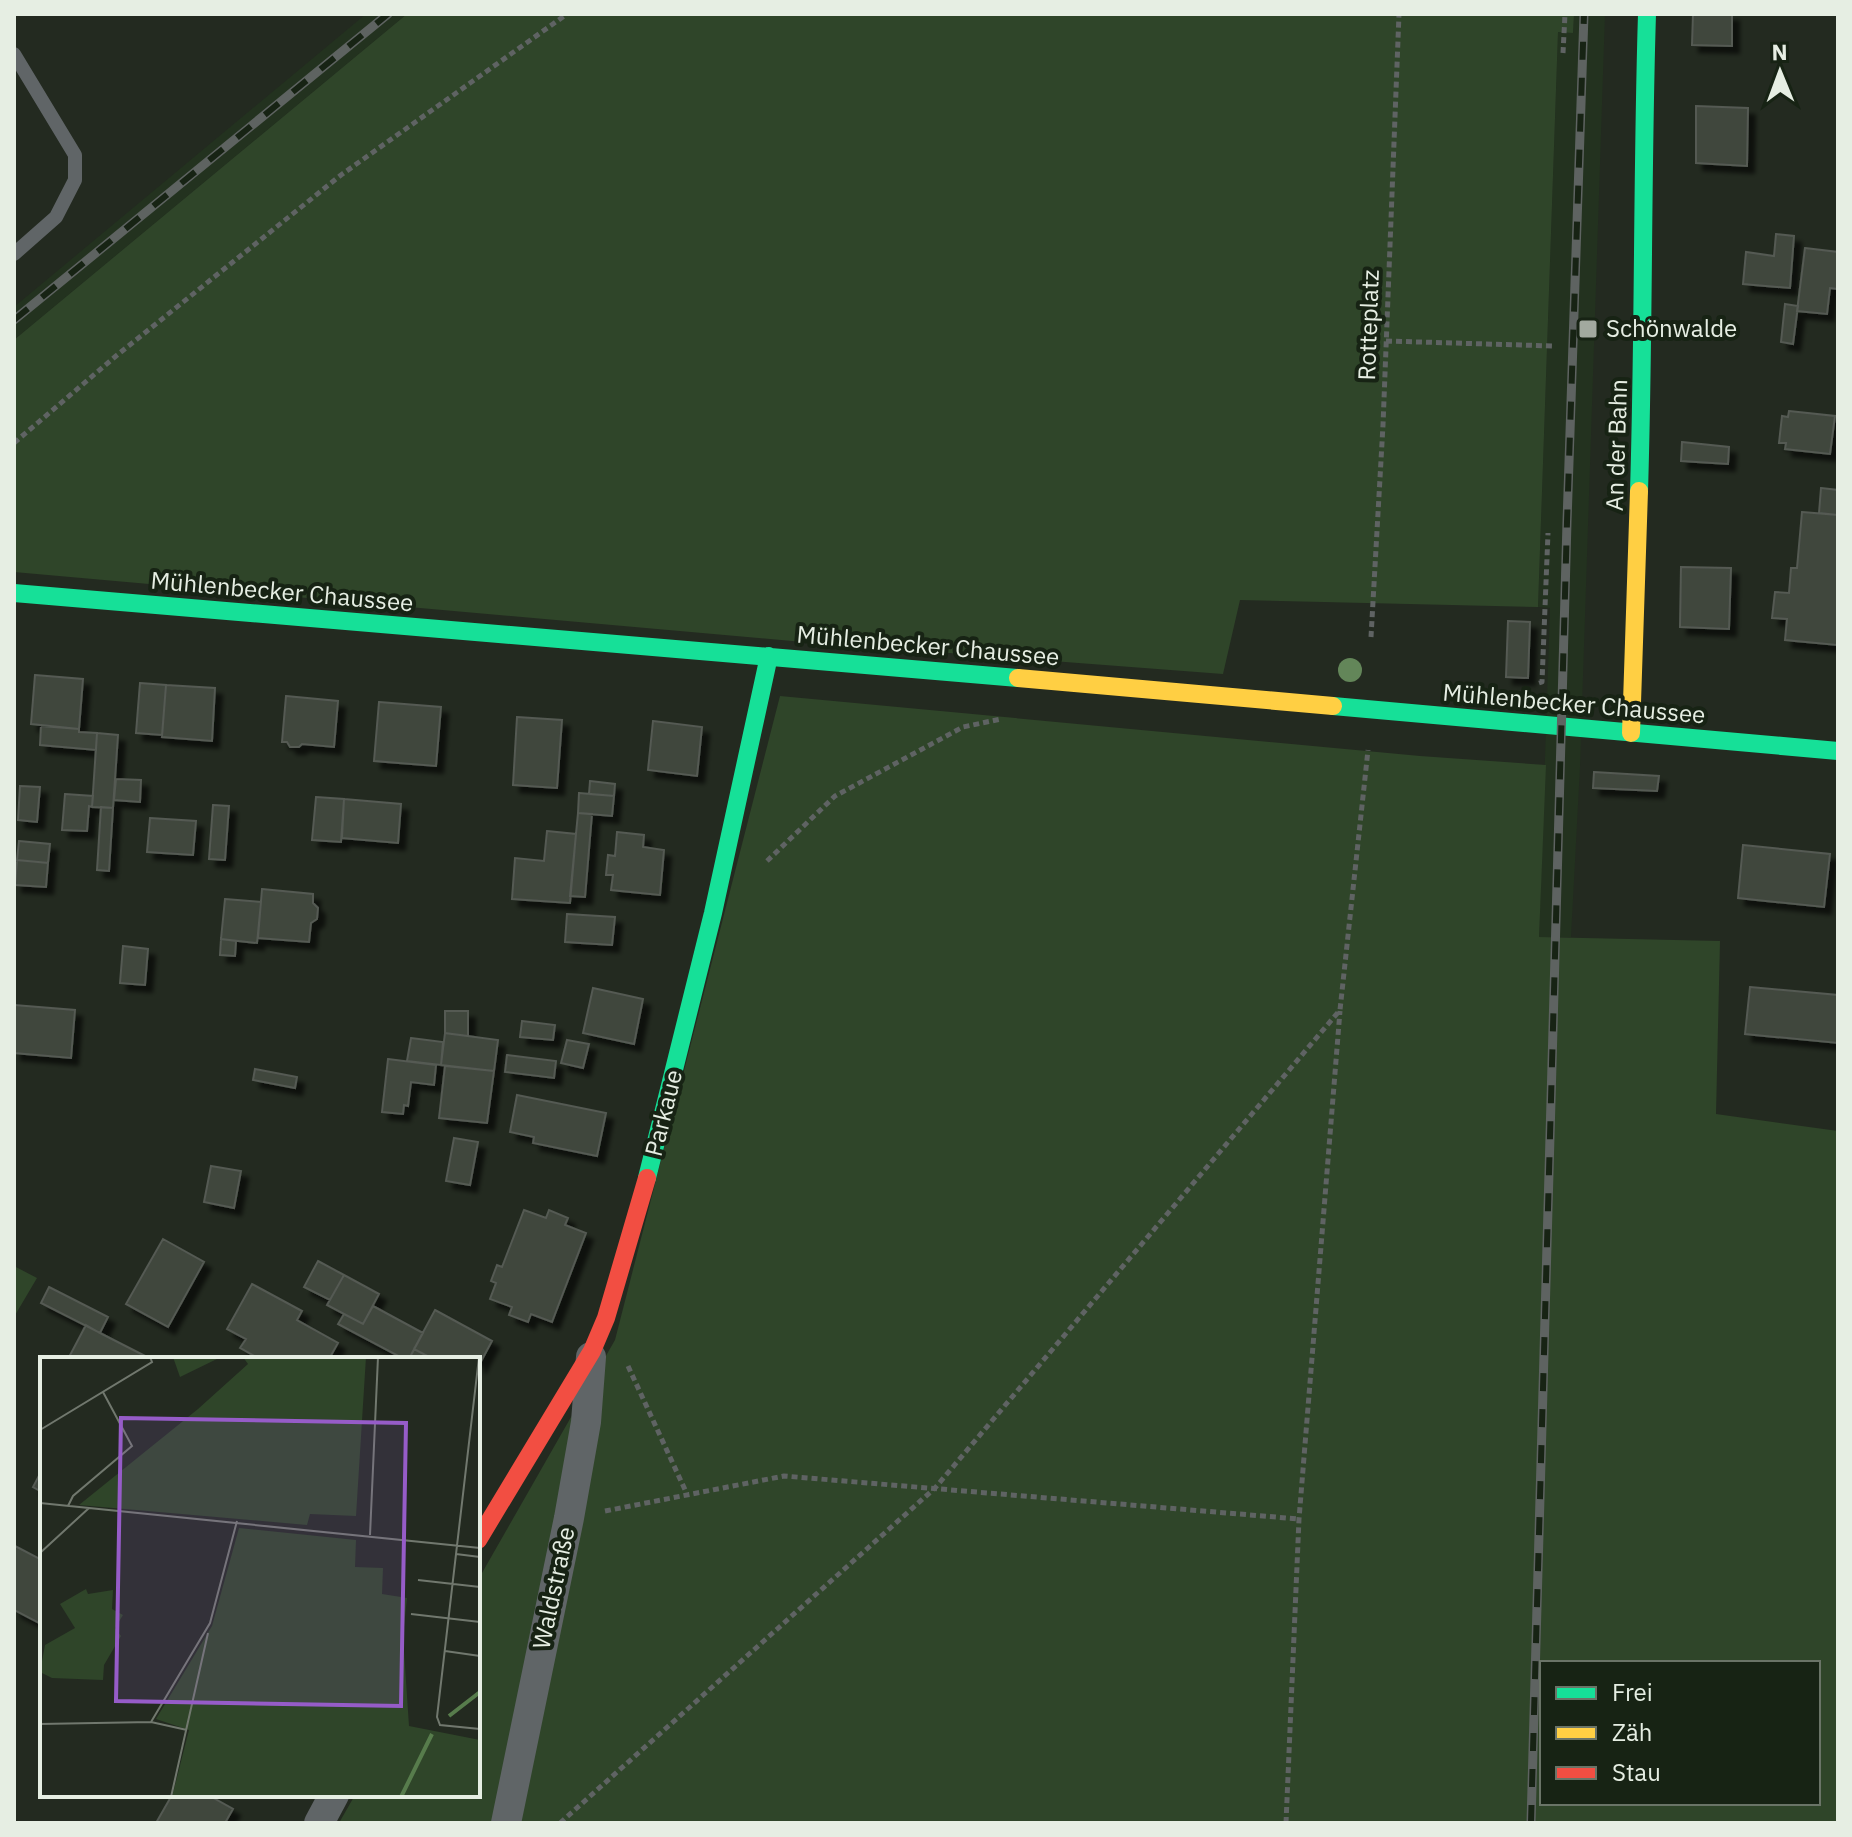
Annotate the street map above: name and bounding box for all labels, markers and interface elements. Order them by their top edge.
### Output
north arrow [1740,32,1820,112]
text: N [1771,37,1788,66]
street label: Rotteplatz [1350,269,1386,381]
place label: Schönwalde [1606,312,1737,344]
marker: Schönwalde [1577,318,1599,340]
street label: An der Bahn [1598,378,1634,511]
street label: Mühlenbecker Chaussee [149,564,415,618]
street label: Mühlenbecker Chaussee [795,618,1061,672]
street label: Mühlenbecker Chaussee [1441,676,1707,730]
street label: Parkaue [637,1066,689,1159]
inset map [40,1357,480,1797]
street label: Waldstraße [524,1524,582,1652]
legend [1540,1661,1820,1805]
text: Frei [1612,1676,1653,1708]
text: Zäh [1612,1716,1652,1748]
text: Stau [1612,1756,1661,1788]

